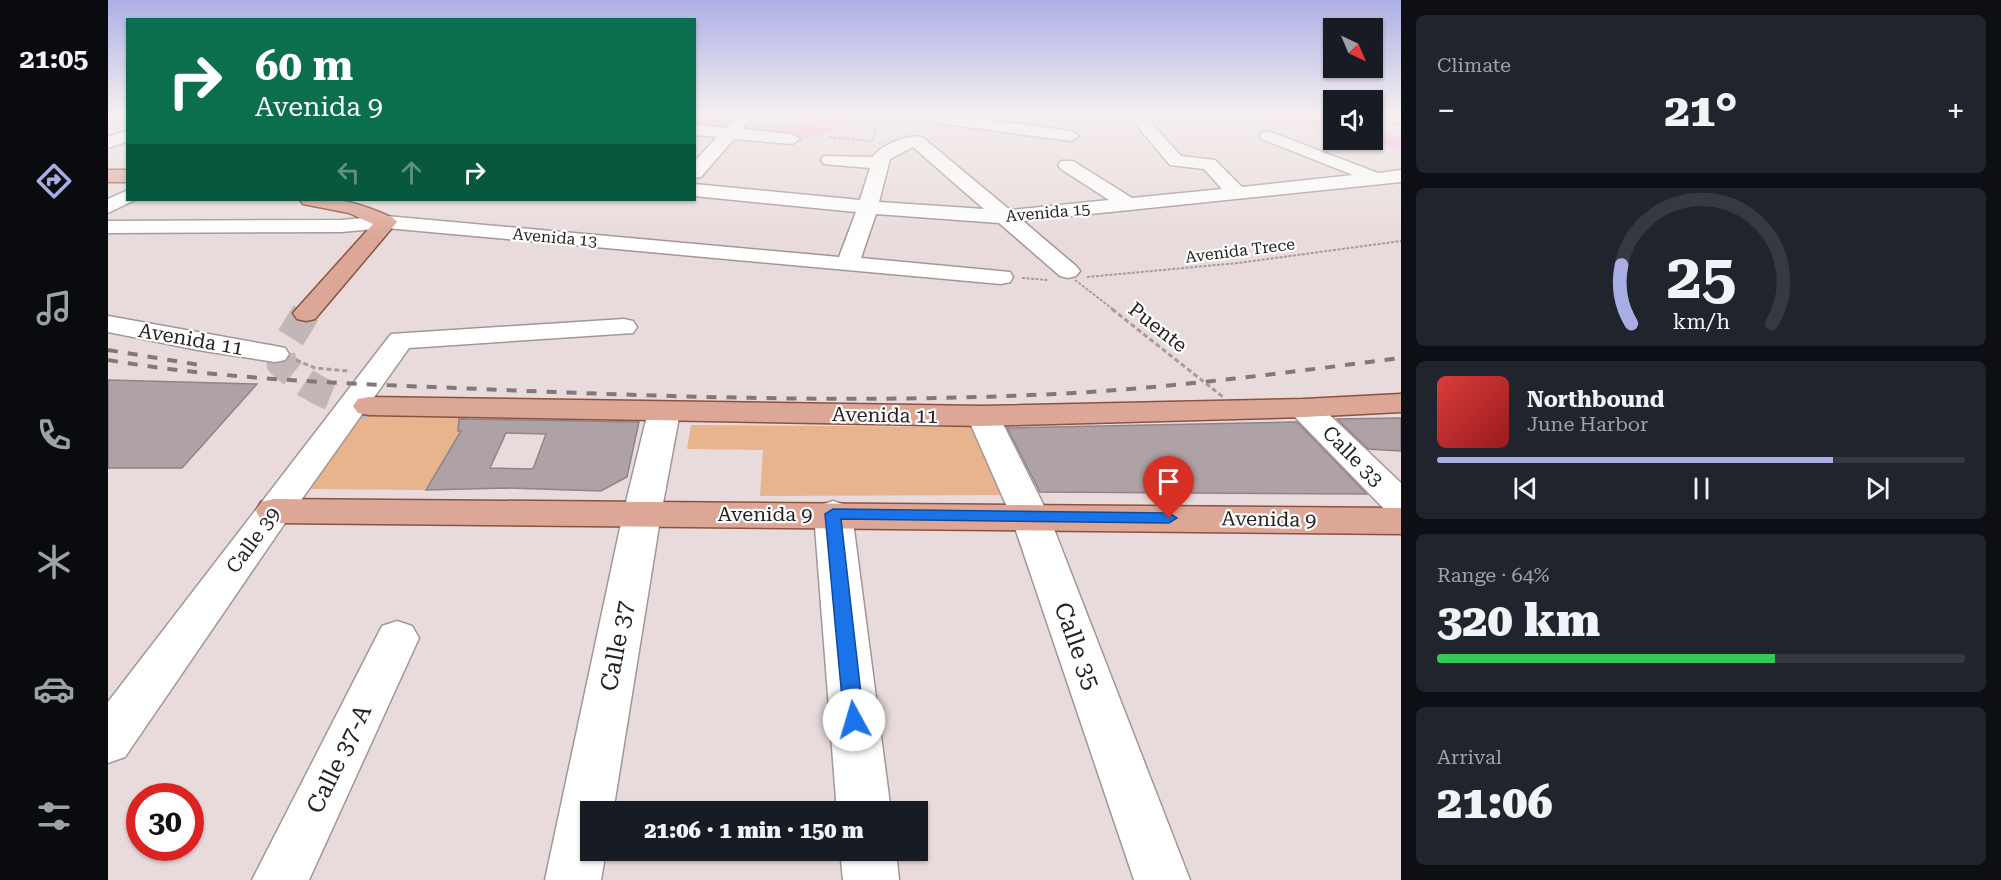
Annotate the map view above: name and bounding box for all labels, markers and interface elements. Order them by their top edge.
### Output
north arrow [1323,18,1383,78]
map controls [1323,18,1383,150]
text: 60 m [255,41,353,90]
icon: right [156,42,234,120]
text: 21:05 [20,43,88,75]
text: Climate [1437,53,1511,77]
text: 21° [1665,84,1738,137]
button: sound [1323,90,1383,150]
text: Avenida 9 [255,91,383,123]
text: − [1437,91,1455,130]
text: + [1947,91,1965,130]
icon: left [332,156,365,189]
icon: ahead [395,156,428,189]
icon: right [458,156,491,189]
icon: directions [33,160,75,202]
street label: Avenida 15 [1005,199,1091,226]
street label: Avenida 13 [512,224,598,251]
street label: Avenida Trece [1184,234,1296,267]
text: 25 [1666,240,1736,313]
icon: music [33,287,75,329]
street label: Puente [1124,297,1192,357]
text: km/h [1672,309,1730,334]
street label: Avenida 11 [137,318,245,360]
text: Northbound [1527,387,1665,412]
street label: Avenida 11 [832,402,938,428]
text: June Harbor [1527,412,1648,436]
icon: phone [33,414,75,456]
street label: Calle 33 [1318,421,1388,491]
pin [1143,456,1194,518]
icon: arrive [1152,465,1185,498]
icon: previous [1509,472,1542,505]
icon: pause [1685,472,1718,505]
icon: next [1861,472,1894,505]
street label: Calle 39 [221,502,285,578]
street label: Avenida 9 [718,502,812,526]
street label: Avenida 9 [1221,506,1317,532]
icon: climate [33,541,75,583]
text: Range · 64% [1437,563,1549,587]
text: 320 km [1437,594,1600,647]
street label: Calle 35 [1048,598,1106,694]
street label: Calle 37 [595,599,639,693]
icon: car [33,668,75,710]
position arrow [822,688,886,752]
street label: Calle 37-A [301,700,377,818]
text: Arrival [1437,745,1502,769]
text: 21:06 [1437,776,1553,829]
speed limit sign: 30 [126,783,204,861]
icon: filters [33,795,75,837]
text: 21:06 · 1 min · 150 m [644,818,864,843]

